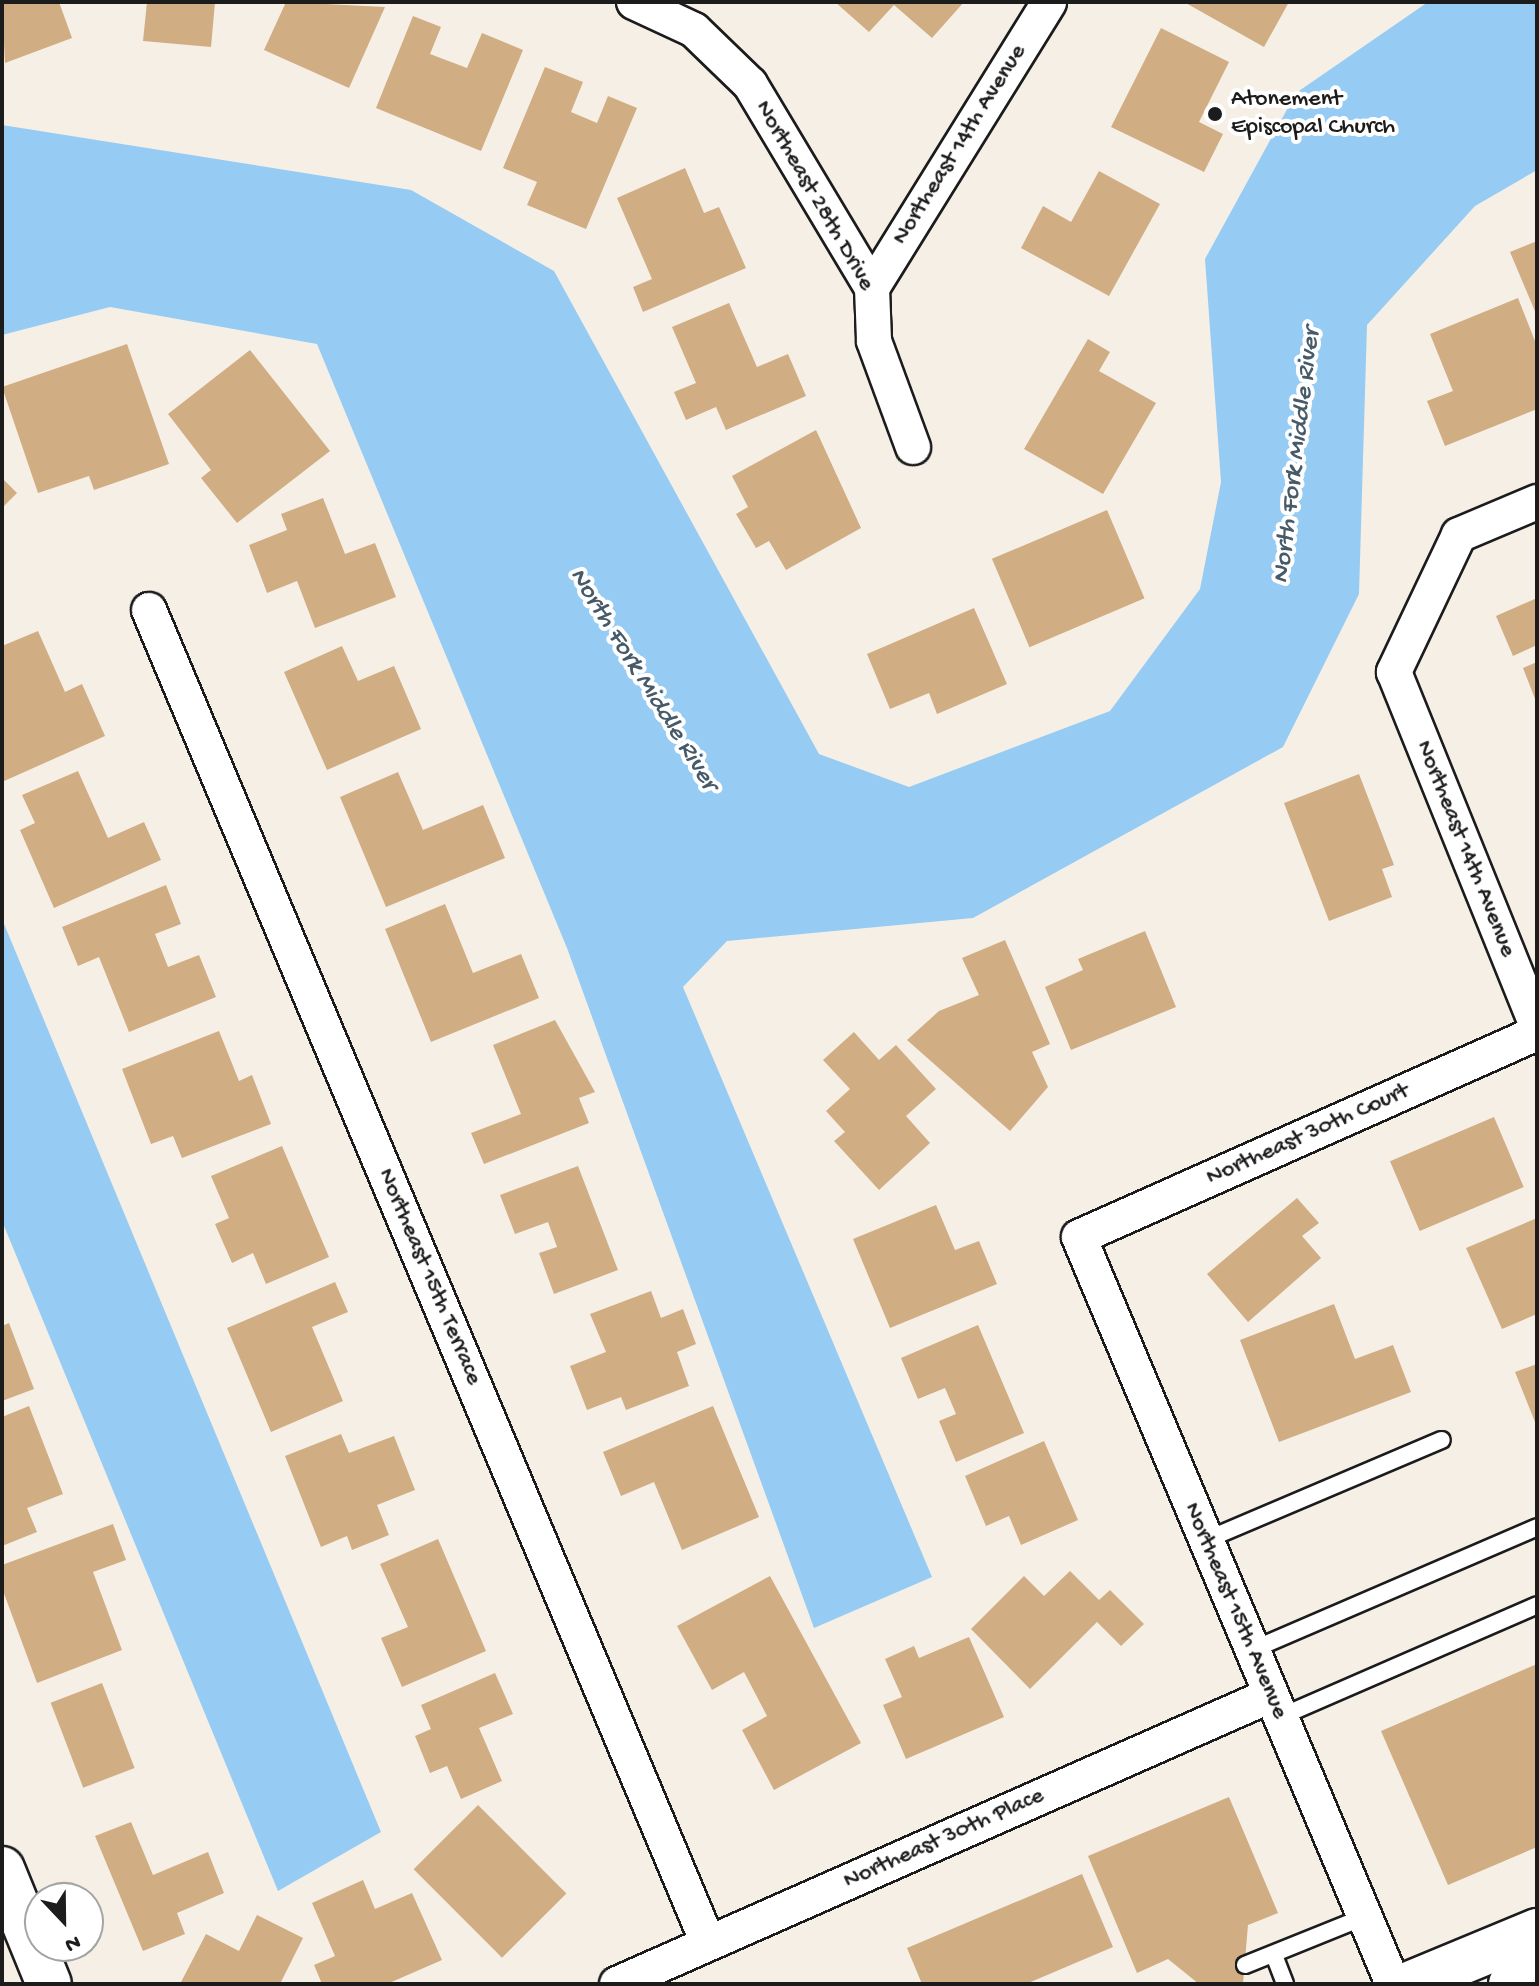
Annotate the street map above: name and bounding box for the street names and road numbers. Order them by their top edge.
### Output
street label: Northeast 14th Avenue [887,39,1033,251]
street label: Northeast 28th Drive [748,96,880,296]
street label: Northeast 14th Avenue [1408,737,1522,961]
street label: Northeast 30th Court [1202,1077,1414,1193]
street label: Northeast 15th Terrace [370,1164,488,1390]
street label: Northeast 15th Avenue [1176,1499,1294,1723]
street label: Northeast 30th Place [839,1782,1049,1896]

